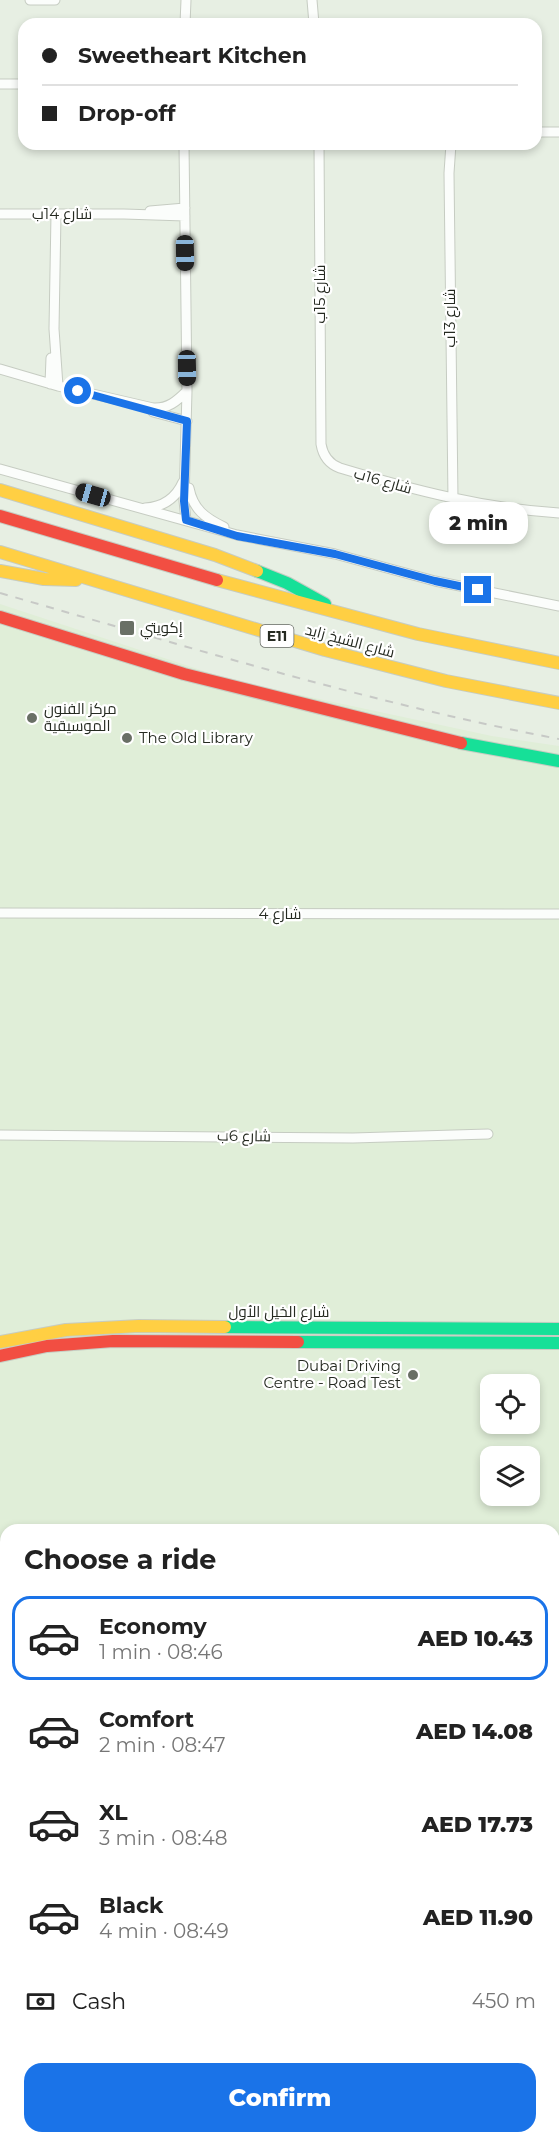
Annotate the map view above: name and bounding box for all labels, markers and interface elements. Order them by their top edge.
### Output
text: Sweetheart Kitchen [78,42,307,69]
text: Drop-off [78,100,176,127]
street label: شارع 14ب [32,204,92,225]
car [176,235,194,271]
street label: شارع 15ب [310,265,331,323]
street label: شارع 13ب [440,289,461,347]
car [178,350,196,386]
route start [64,377,91,404]
street label: شارع 16ب [351,463,414,500]
car [73,481,113,509]
callout: 2 min [428,503,528,545]
text: 2 min [449,511,508,535]
route end [464,576,491,603]
place label: إكويتي [140,618,183,640]
marker: إكويتي [118,619,136,637]
street label: شارع الشيخ زايد [303,619,397,664]
road number: E11 [260,625,294,647]
place label: مركز الفنون الموسيقية [44,699,117,735]
marker: مركز الفنون الموسيقية [25,711,39,725]
place label: The Old Library [139,728,254,747]
marker: The Old Library [120,731,134,745]
street label: شارع 4 [259,904,301,925]
street label: شارع 6ب [217,1126,271,1147]
street label: شارع الخيل الأول [229,1302,329,1323]
place label: Dubai Driving Centre - Road Test [264,1356,401,1392]
marker: Dubai Driving Centre - Road Test [406,1368,420,1382]
map controls [480,1374,540,1506]
button: locate [480,1374,540,1434]
button: layers [480,1446,540,1506]
text: Choose a ride [24,1543,216,1576]
icon: car [27,1611,81,1665]
text: Economy [99,1613,207,1640]
text: AED 10.43 [418,1625,533,1652]
text: 1 min · 08:46 [99,1640,223,1664]
icon: car [27,1704,81,1758]
text: Comfort [99,1706,194,1733]
text: AED 14.08 [416,1718,533,1745]
text: 2 min · 08:47 [99,1733,225,1757]
icon: car [27,1797,81,1851]
text: XL [99,1799,128,1826]
text: AED 17.73 [422,1811,533,1838]
text: 3 min · 08:48 [99,1826,228,1850]
icon: car [27,1890,81,1944]
text: Black [99,1892,163,1919]
text: AED 11.90 [423,1904,533,1931]
text: 4 min · 08:49 [99,1919,229,1943]
icon: cash [24,1985,57,2018]
text: Cash [72,1988,126,2015]
text: 450 m [472,1989,536,2013]
button: Confirm [24,2063,536,2132]

